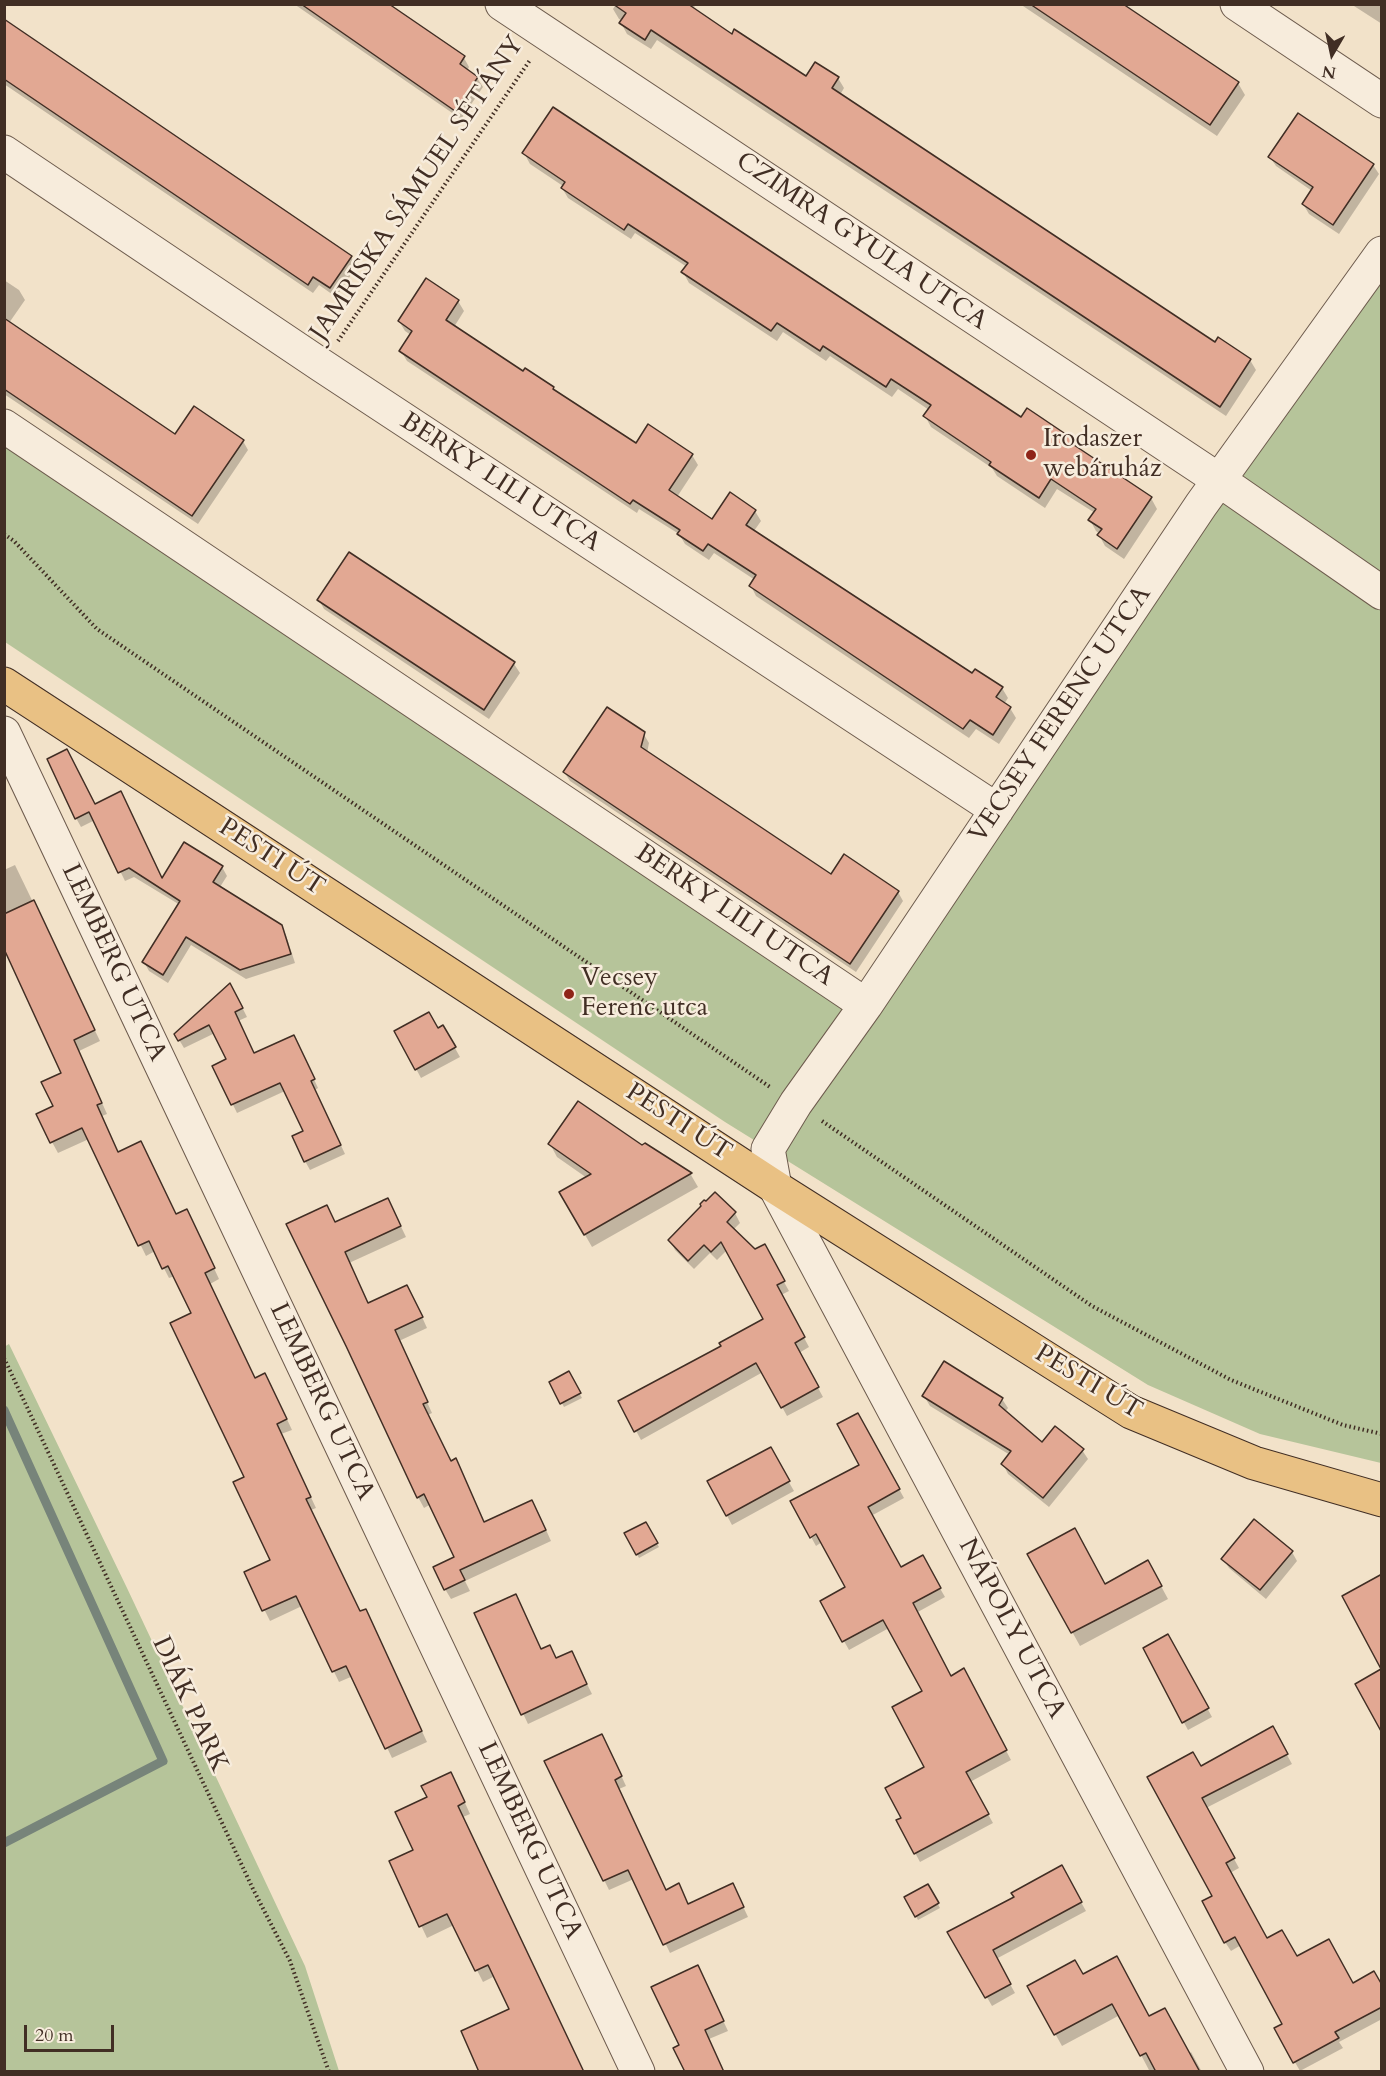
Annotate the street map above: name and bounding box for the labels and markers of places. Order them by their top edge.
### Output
place label: Irodaszer webáruház [1043,424,1162,485]
marker: Irodaszer webáruház [1024,448,1038,462]
place label: Vecsey Ferenc utca [581,963,708,1024]
marker: Vecsey Ferenc utca [562,987,576,1001]

